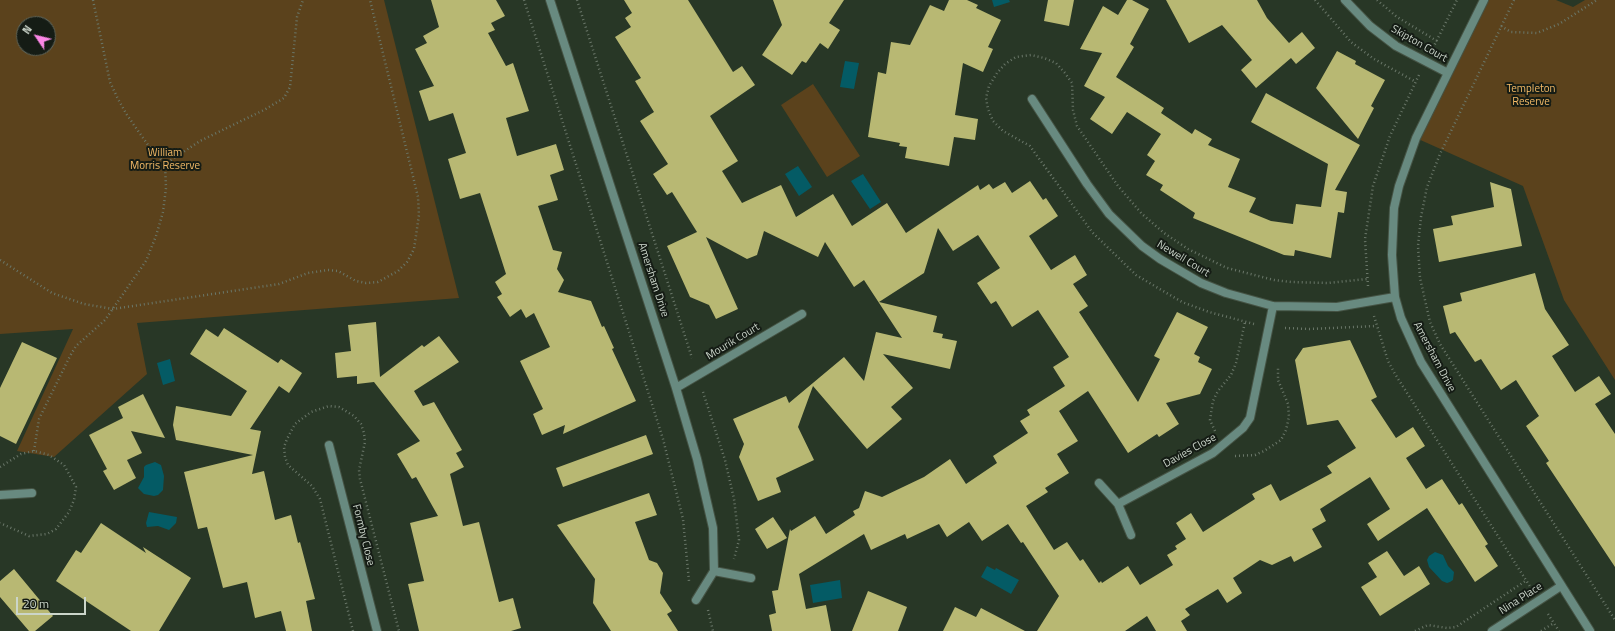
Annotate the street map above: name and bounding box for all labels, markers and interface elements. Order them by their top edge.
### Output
north arrow [16,16,56,56]
text: N [18,22,36,37]
street label: Skipton Court [1389,23,1449,65]
park label: Templeton Reserve [1507,82,1555,108]
park label: William Morris Reserve [130,146,200,172]
street label: Newell Court [1154,238,1212,280]
street label: Amersham Drive [635,241,671,319]
street label: Amersham Drive [1410,320,1458,394]
street label: Mourik Court [704,321,762,363]
street label: Davies Close [1161,431,1219,471]
street label: Formby Close [349,503,377,567]
street label: Nina Place [1497,580,1545,618]
scale bar [18,589,88,615]
text: 20 m [23,594,49,613]

